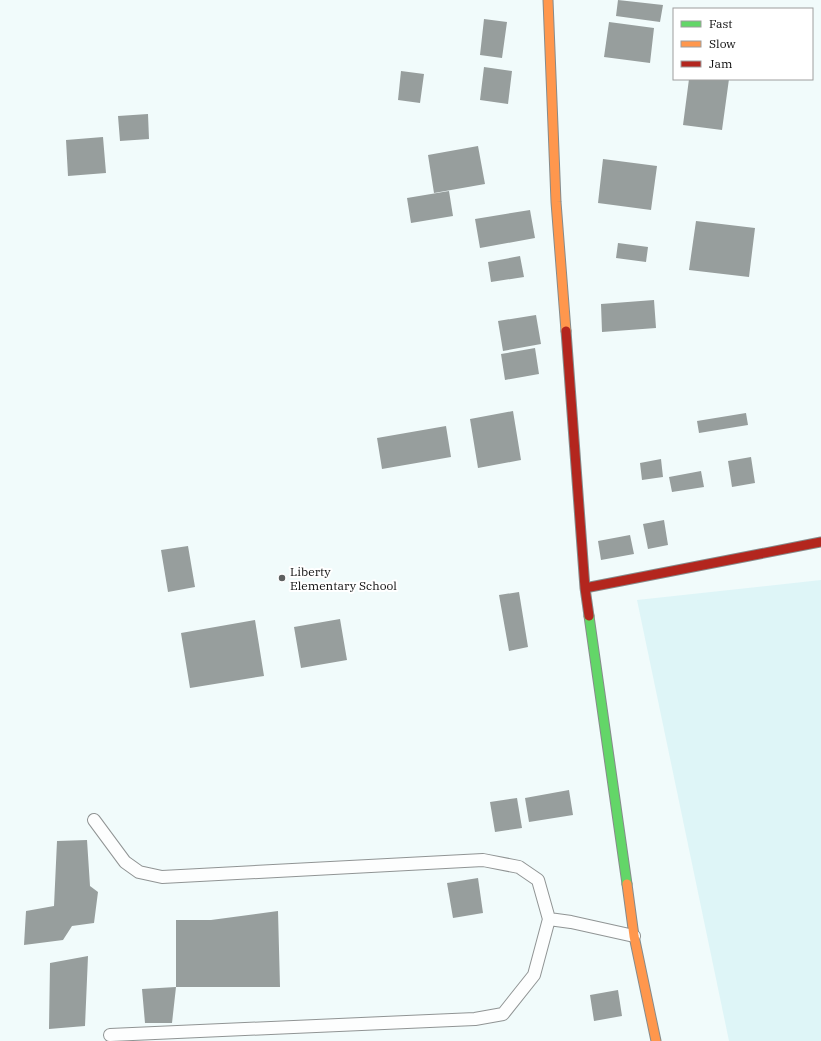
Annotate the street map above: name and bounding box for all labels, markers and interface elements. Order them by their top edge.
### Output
legend [673,8,813,80]
text: Fast [709,16,733,31]
text: Slow [709,36,736,51]
text: Jam [709,56,733,71]
place label: Liberty Elementary School [290,564,397,593]
marker: Liberty Elementary School [277,573,287,583]

